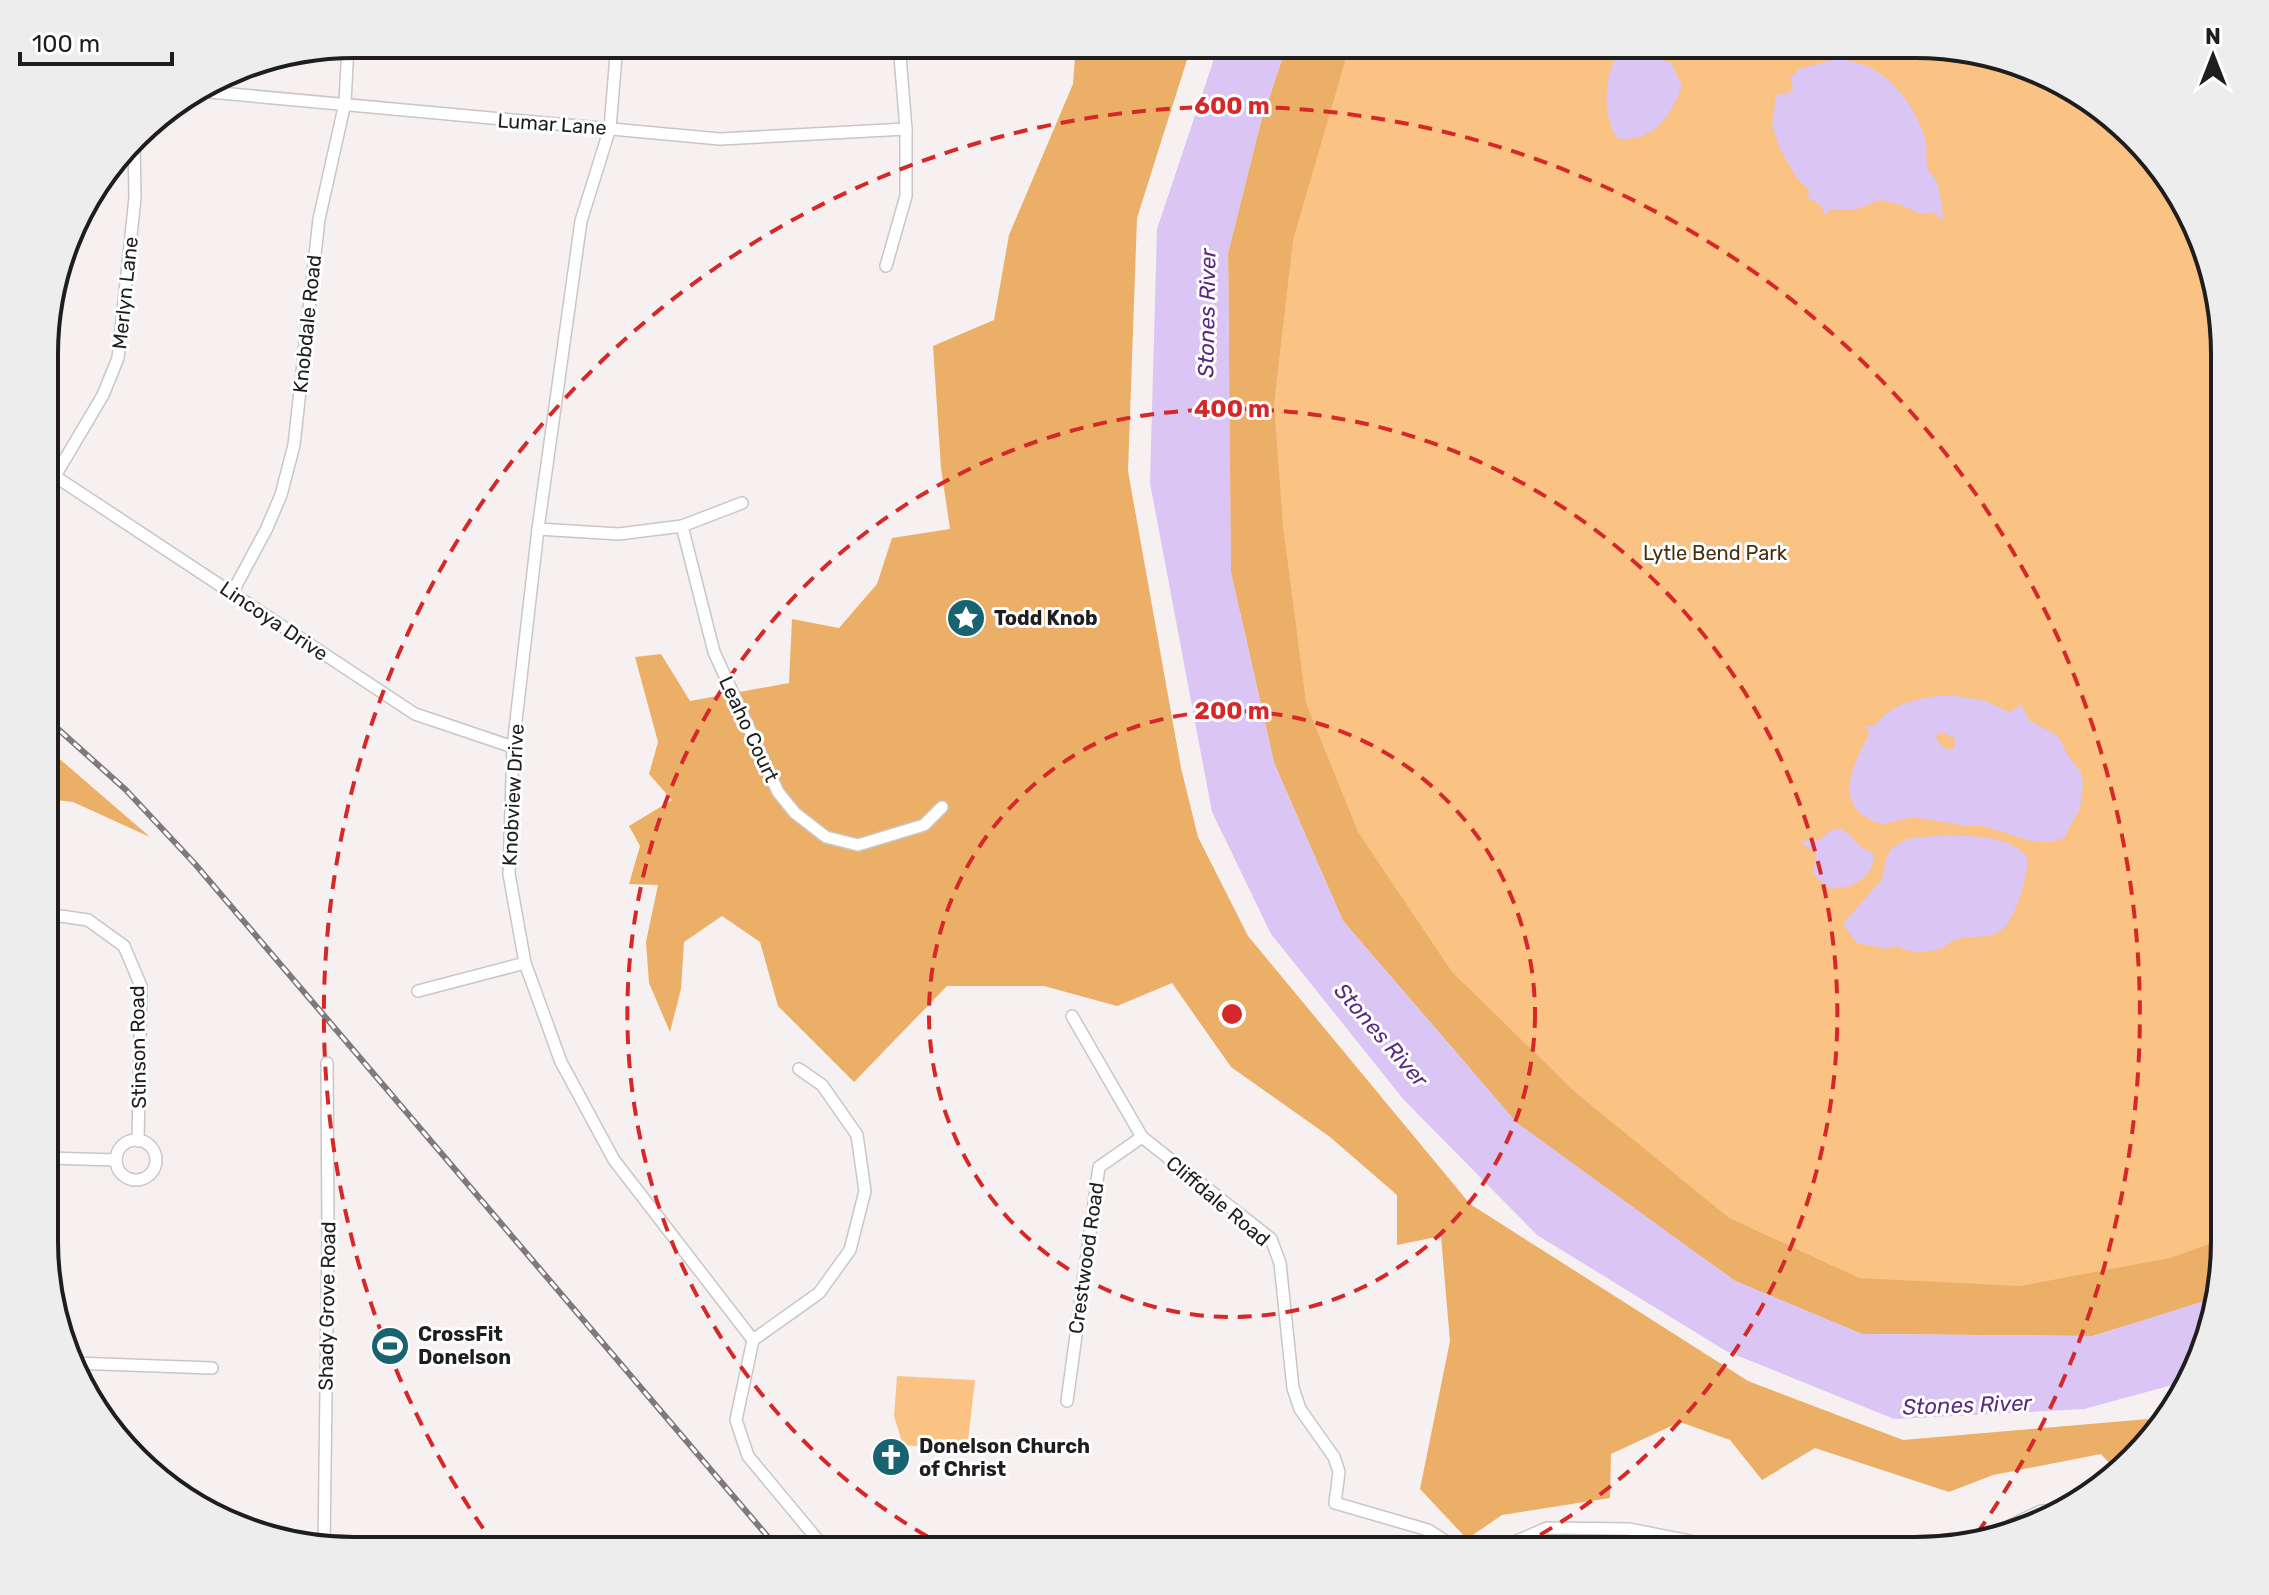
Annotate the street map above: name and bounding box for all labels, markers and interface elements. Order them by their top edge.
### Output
scale bar [20,16,172,66]
north arrow [2173,16,2253,96]
text: N [2205,23,2221,50]
text: 100 m [32,30,100,58]
text: 600 m [1194,92,1270,120]
street label: Lumar Lane [497,108,607,140]
street label: Merlyn Lane [107,235,143,351]
water label: Stones River [1192,247,1222,378]
street label: Knobdale Road [288,254,326,394]
text: 400 m [1194,395,1270,423]
park label: Lytle Bend Park [1643,541,1788,565]
street label: Lincoya Drive [215,576,333,666]
place icon: Todd Knob [945,597,987,639]
place label: Todd Knob [994,606,1098,630]
street label: Leaho Court [714,672,784,786]
text: 200 m [1194,697,1270,725]
street label: Knobview Drive [497,723,529,867]
water label: Stones River [1328,977,1435,1094]
street label: Stinson Road [125,985,151,1109]
centre of rings [1218,1000,1246,1028]
street label: Cliffdale Road [1161,1151,1275,1251]
street label: Crestwood Road [1063,1181,1109,1335]
street label: Shady Grove Road [314,1221,340,1391]
place label: CrossFit Donelson [418,1322,511,1369]
sports icon: CrossFit Donelson [369,1325,411,1367]
water label: Stones River [1902,1389,2034,1421]
place label: Donelson Church of Christ [919,1434,1090,1481]
church icon: Donelson Church of Christ [870,1436,912,1478]

